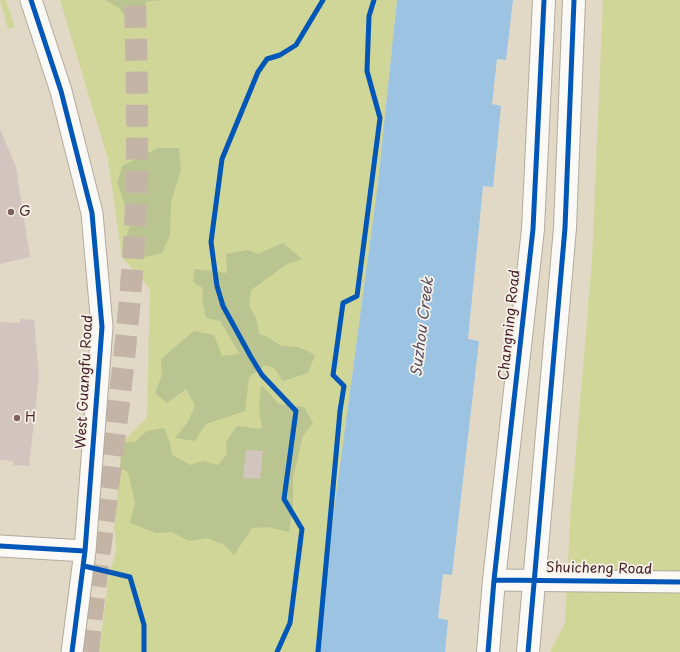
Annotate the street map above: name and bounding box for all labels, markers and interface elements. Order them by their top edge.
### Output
place label: G [19,204,31,220]
marker: G [6,207,16,217]
street label: Changning Road [496,269,524,381]
water label: Suzhou Creek [408,276,438,378]
street label: West Guangfu Road [73,314,97,450]
place label: H [25,410,36,426]
marker: H [12,413,22,423]
street label: Shuicheng Road [546,560,652,578]

